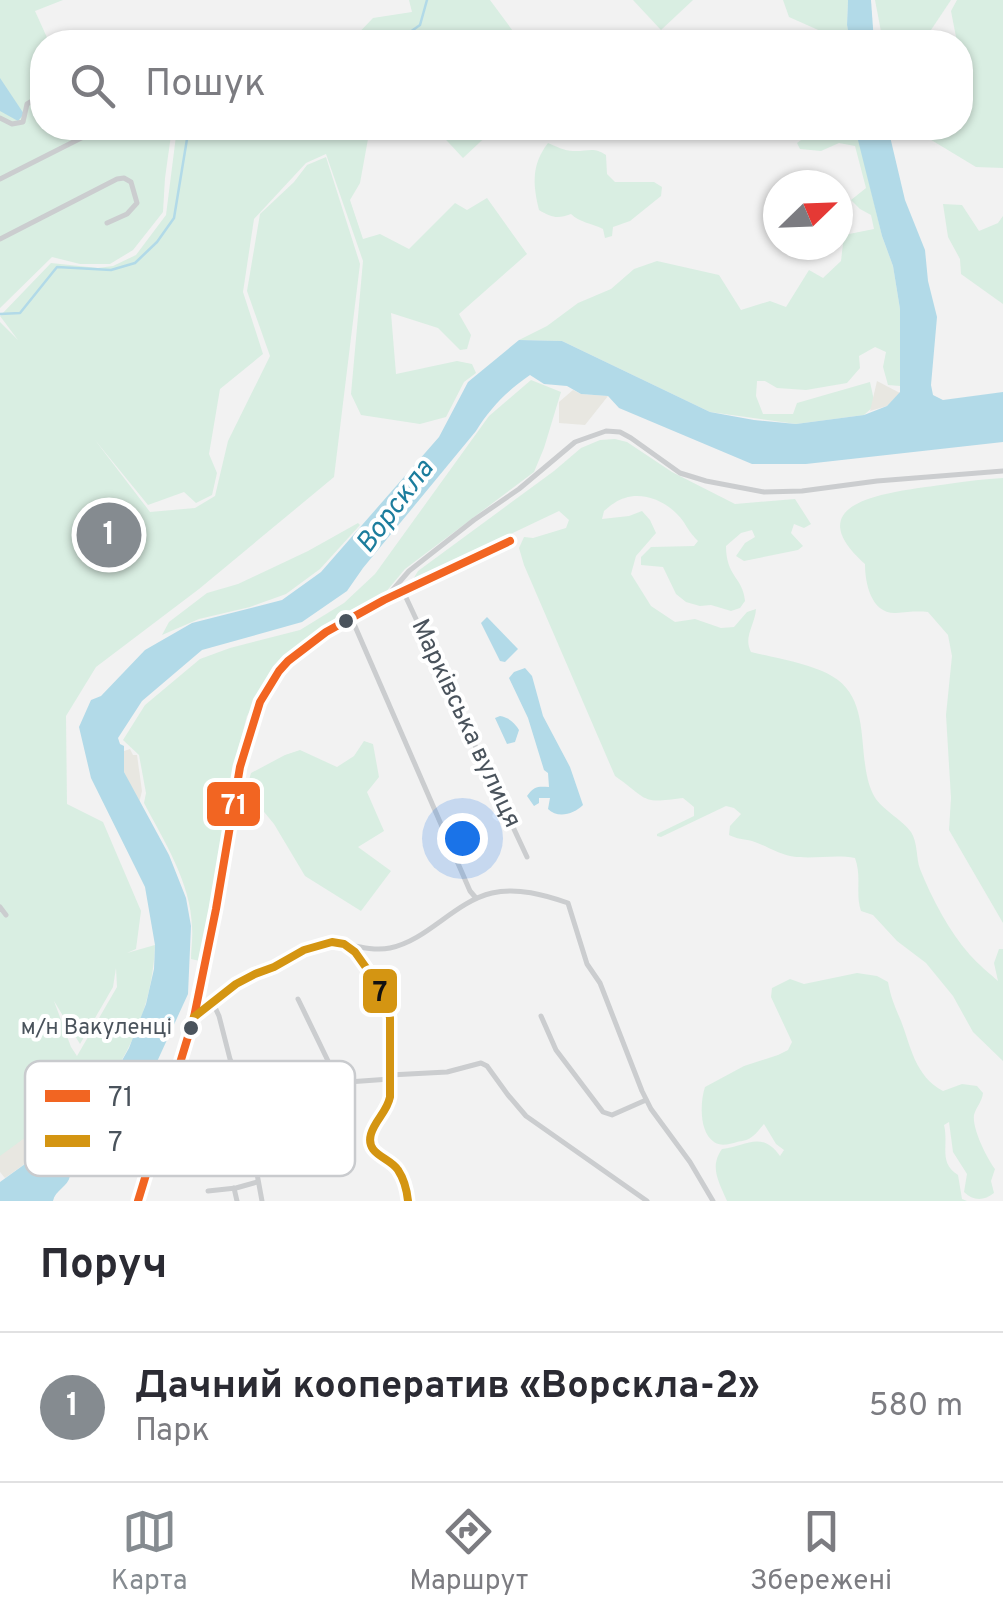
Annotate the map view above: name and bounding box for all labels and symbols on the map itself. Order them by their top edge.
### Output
north arrow [763,170,853,260]
water label: Ворскла [349,452,443,561]
pin: 1 [76,498,142,572]
unlabelled marker [336,611,356,631]
street label: Марківська вулиця [403,615,527,833]
line badge: 71 [205,780,262,828]
text: 71 [221,789,247,825]
your location [437,813,488,864]
line badge: 7 [361,967,399,1015]
text: 7 [372,976,388,1012]
place label: м/н Вакуленці [21,1015,172,1042]
marker: м/н Вакуленці [181,1018,201,1038]
legend [25,1061,355,1176]
text: 71 [108,1081,134,1117]
text: 7 [108,1126,123,1162]

